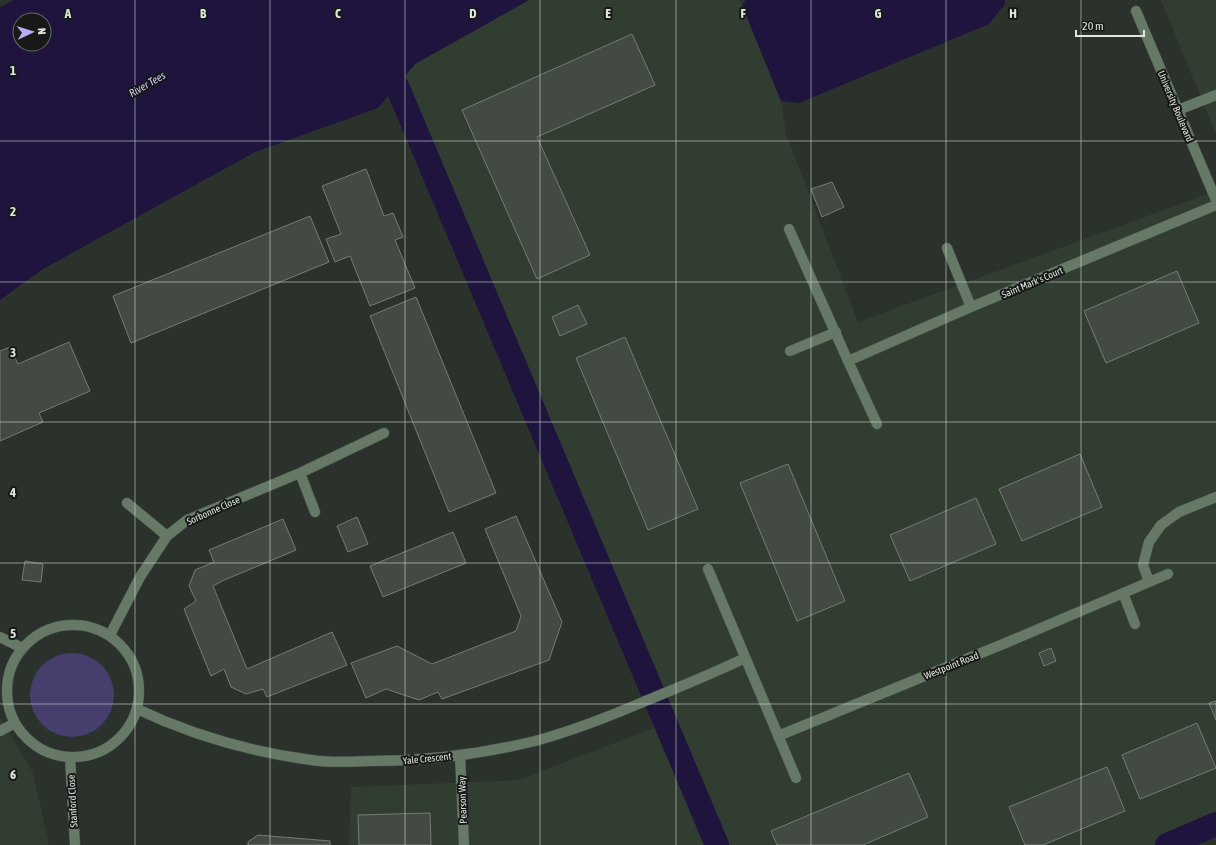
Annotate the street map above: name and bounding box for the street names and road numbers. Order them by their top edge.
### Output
street label: University Boulevard [1156,69,1196,144]
street label: Saint Mark's Court [1000,265,1064,300]
street label: Sorbonne Close [185,494,242,527]
street label: Westpoint Road [922,649,980,681]
street label: Yale Crescent [402,750,452,766]
street label: Stanford Close [66,774,79,828]
street label: Pearson Way [456,776,469,824]

